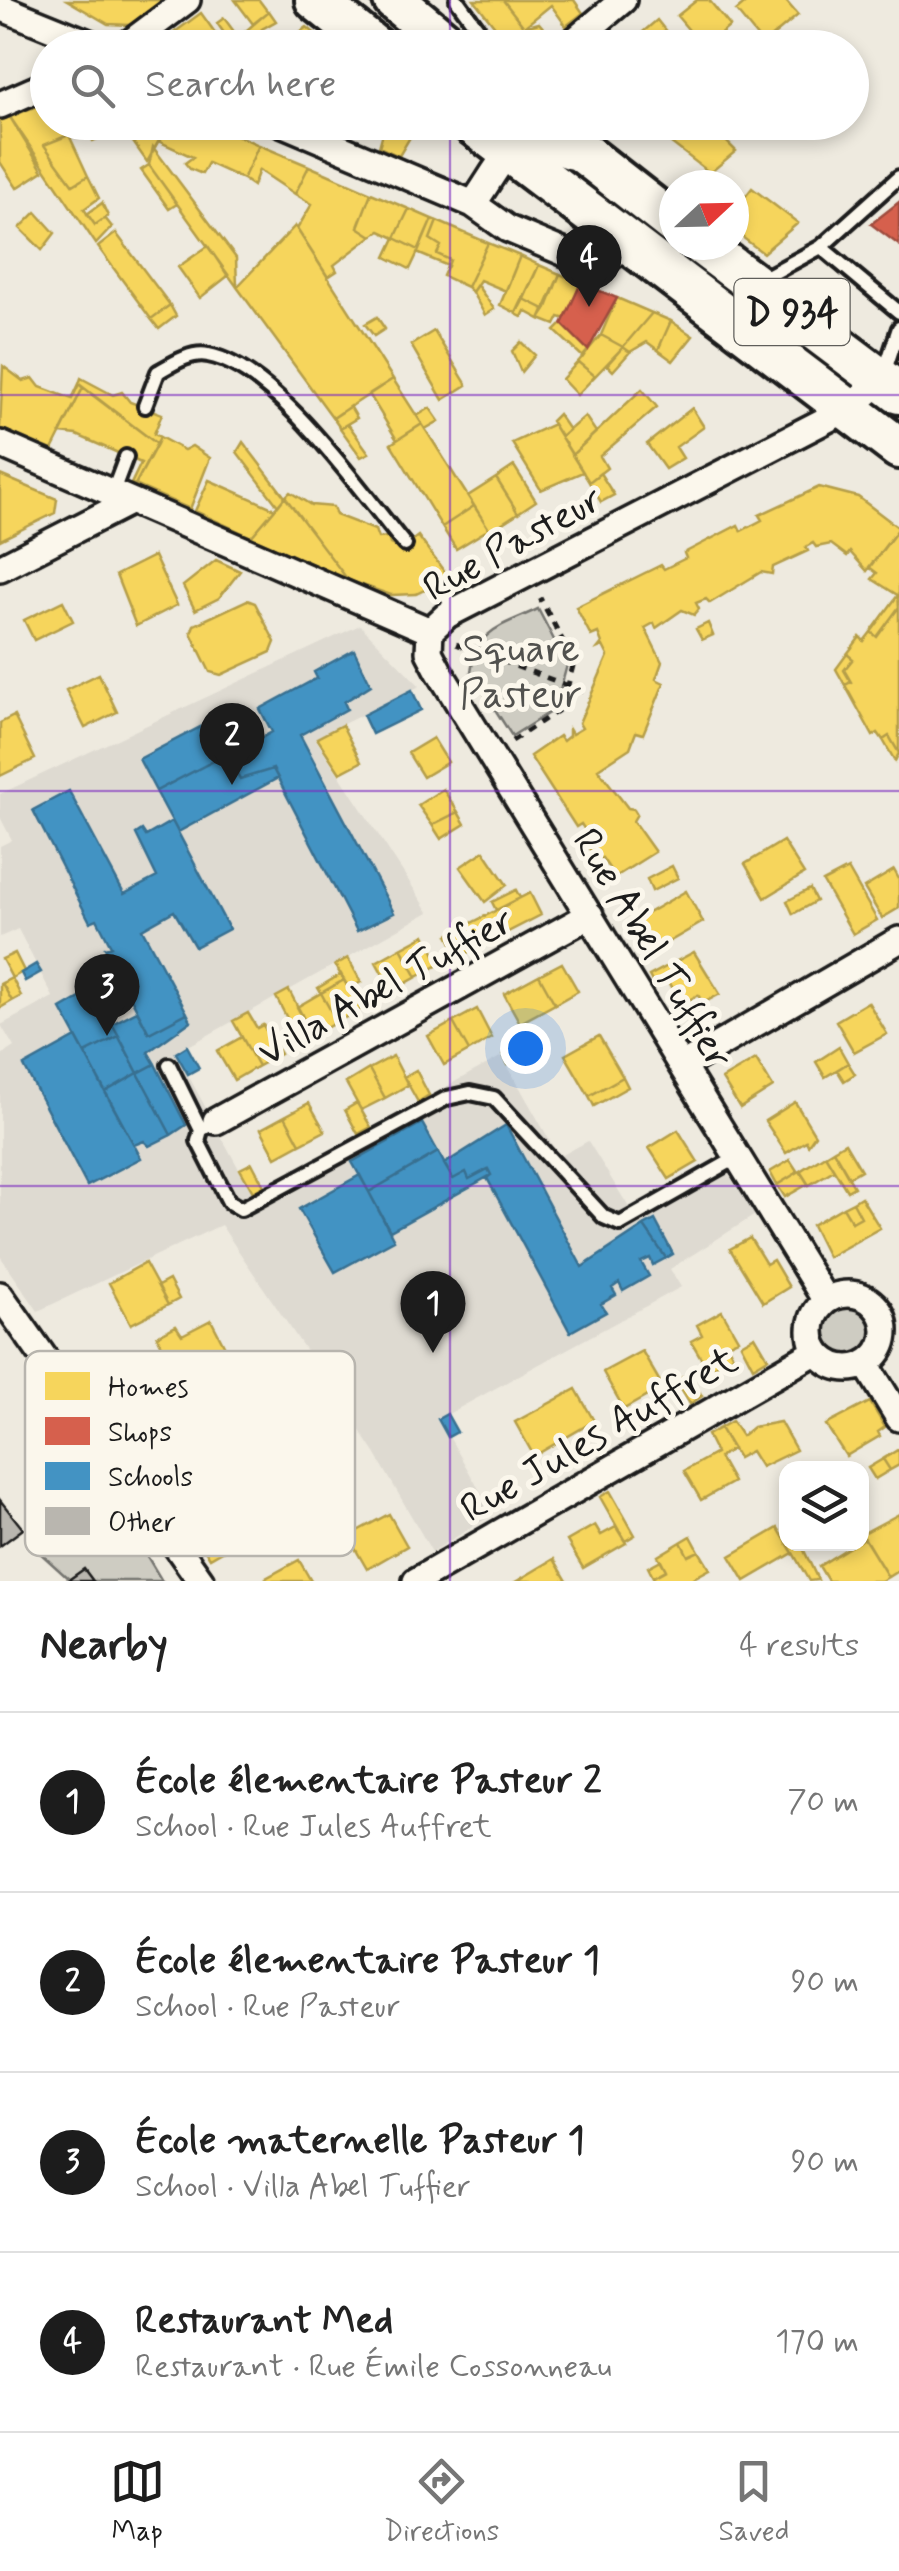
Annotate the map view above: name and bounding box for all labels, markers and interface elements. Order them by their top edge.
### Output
search box [30,30,869,140]
icon: search [65,58,120,113]
text: Search here [145,61,336,110]
north arrow [659,170,749,260]
pin: 4 [556,224,622,307]
road number: D 934 [734,279,850,345]
street label: Rue Pasteur [415,474,612,615]
park label: Square Pasteur [460,624,582,722]
pin: 2 [200,702,264,785]
street label: Rue Abel Tuffier [559,819,744,1080]
street label: Villa Abel Tuffier [249,896,524,1080]
pin: 3 [74,954,140,1036]
your location [500,1023,551,1074]
pin: 1 [400,1270,466,1353]
street label: Rue Jules Auffret [452,1335,747,1536]
legend [25,1351,355,1556]
text: Homes [108,1370,189,1407]
text: Shops [108,1415,172,1452]
text: Schools [108,1460,193,1497]
map controls [779,1461,869,1551]
button: layers [779,1461,869,1551]
text: Other [108,1505,176,1542]
text: Nearby [40,1619,168,1674]
text: 4 results [739,1625,859,1667]
text: École élementaire Pasteur 2 [135,1757,602,1806]
text: 1 [65,1781,80,1823]
text: 70 m [787,1781,859,1823]
text: School · Rue Jules Auffret [135,1806,492,1848]
text: École élementaire Pasteur 1 [135,1937,600,1986]
text: 2 [65,1961,80,2003]
text: 90 m [791,1961,859,2003]
text: School · Rue Pasteur [135,1986,400,2028]
text: École maternelle Pasteur 1 [135,2117,585,2166]
text: 3 [65,2141,80,2183]
text: 90 m [791,2141,859,2183]
text: School · Villa Abel Tuffier [135,2166,471,2208]
text: Restaurant Med [135,2297,393,2346]
text: 4 [63,2321,82,2363]
text: 170 m [775,2321,859,2363]
text: Restaurant · Rue Émile Cossonneau [135,2346,612,2388]
tab: Map [110,2454,165,2551]
tab: Directions [384,2454,499,2551]
tab: Saved [719,2454,789,2551]

